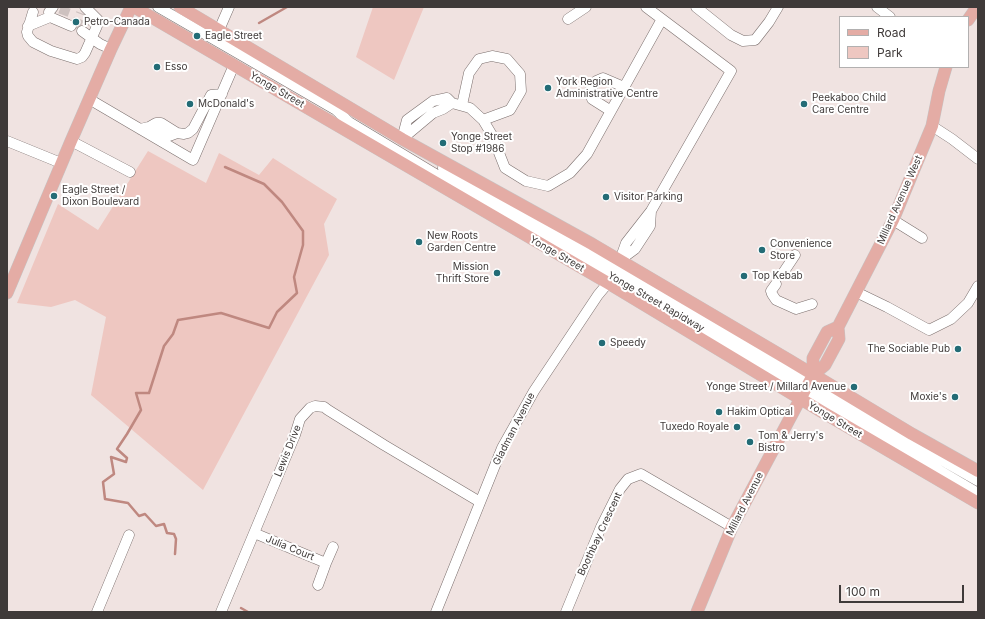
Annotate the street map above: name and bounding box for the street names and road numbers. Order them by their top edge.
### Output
street label: Yonge Street [248,70,306,110]
street label: Millard Avenue West [875,154,925,246]
street label: Yonge Street [528,234,586,274]
street label: Yonge Street Rapidway [606,269,706,335]
street label: Gladman Avenue [491,391,537,467]
street label: Yonge Street [806,399,864,441]
street label: Lewis Drive [272,423,304,479]
street label: Millard Avenue [724,470,766,538]
street label: Boothbay Crescent [575,490,625,578]
street label: Julia Court [264,533,316,563]

